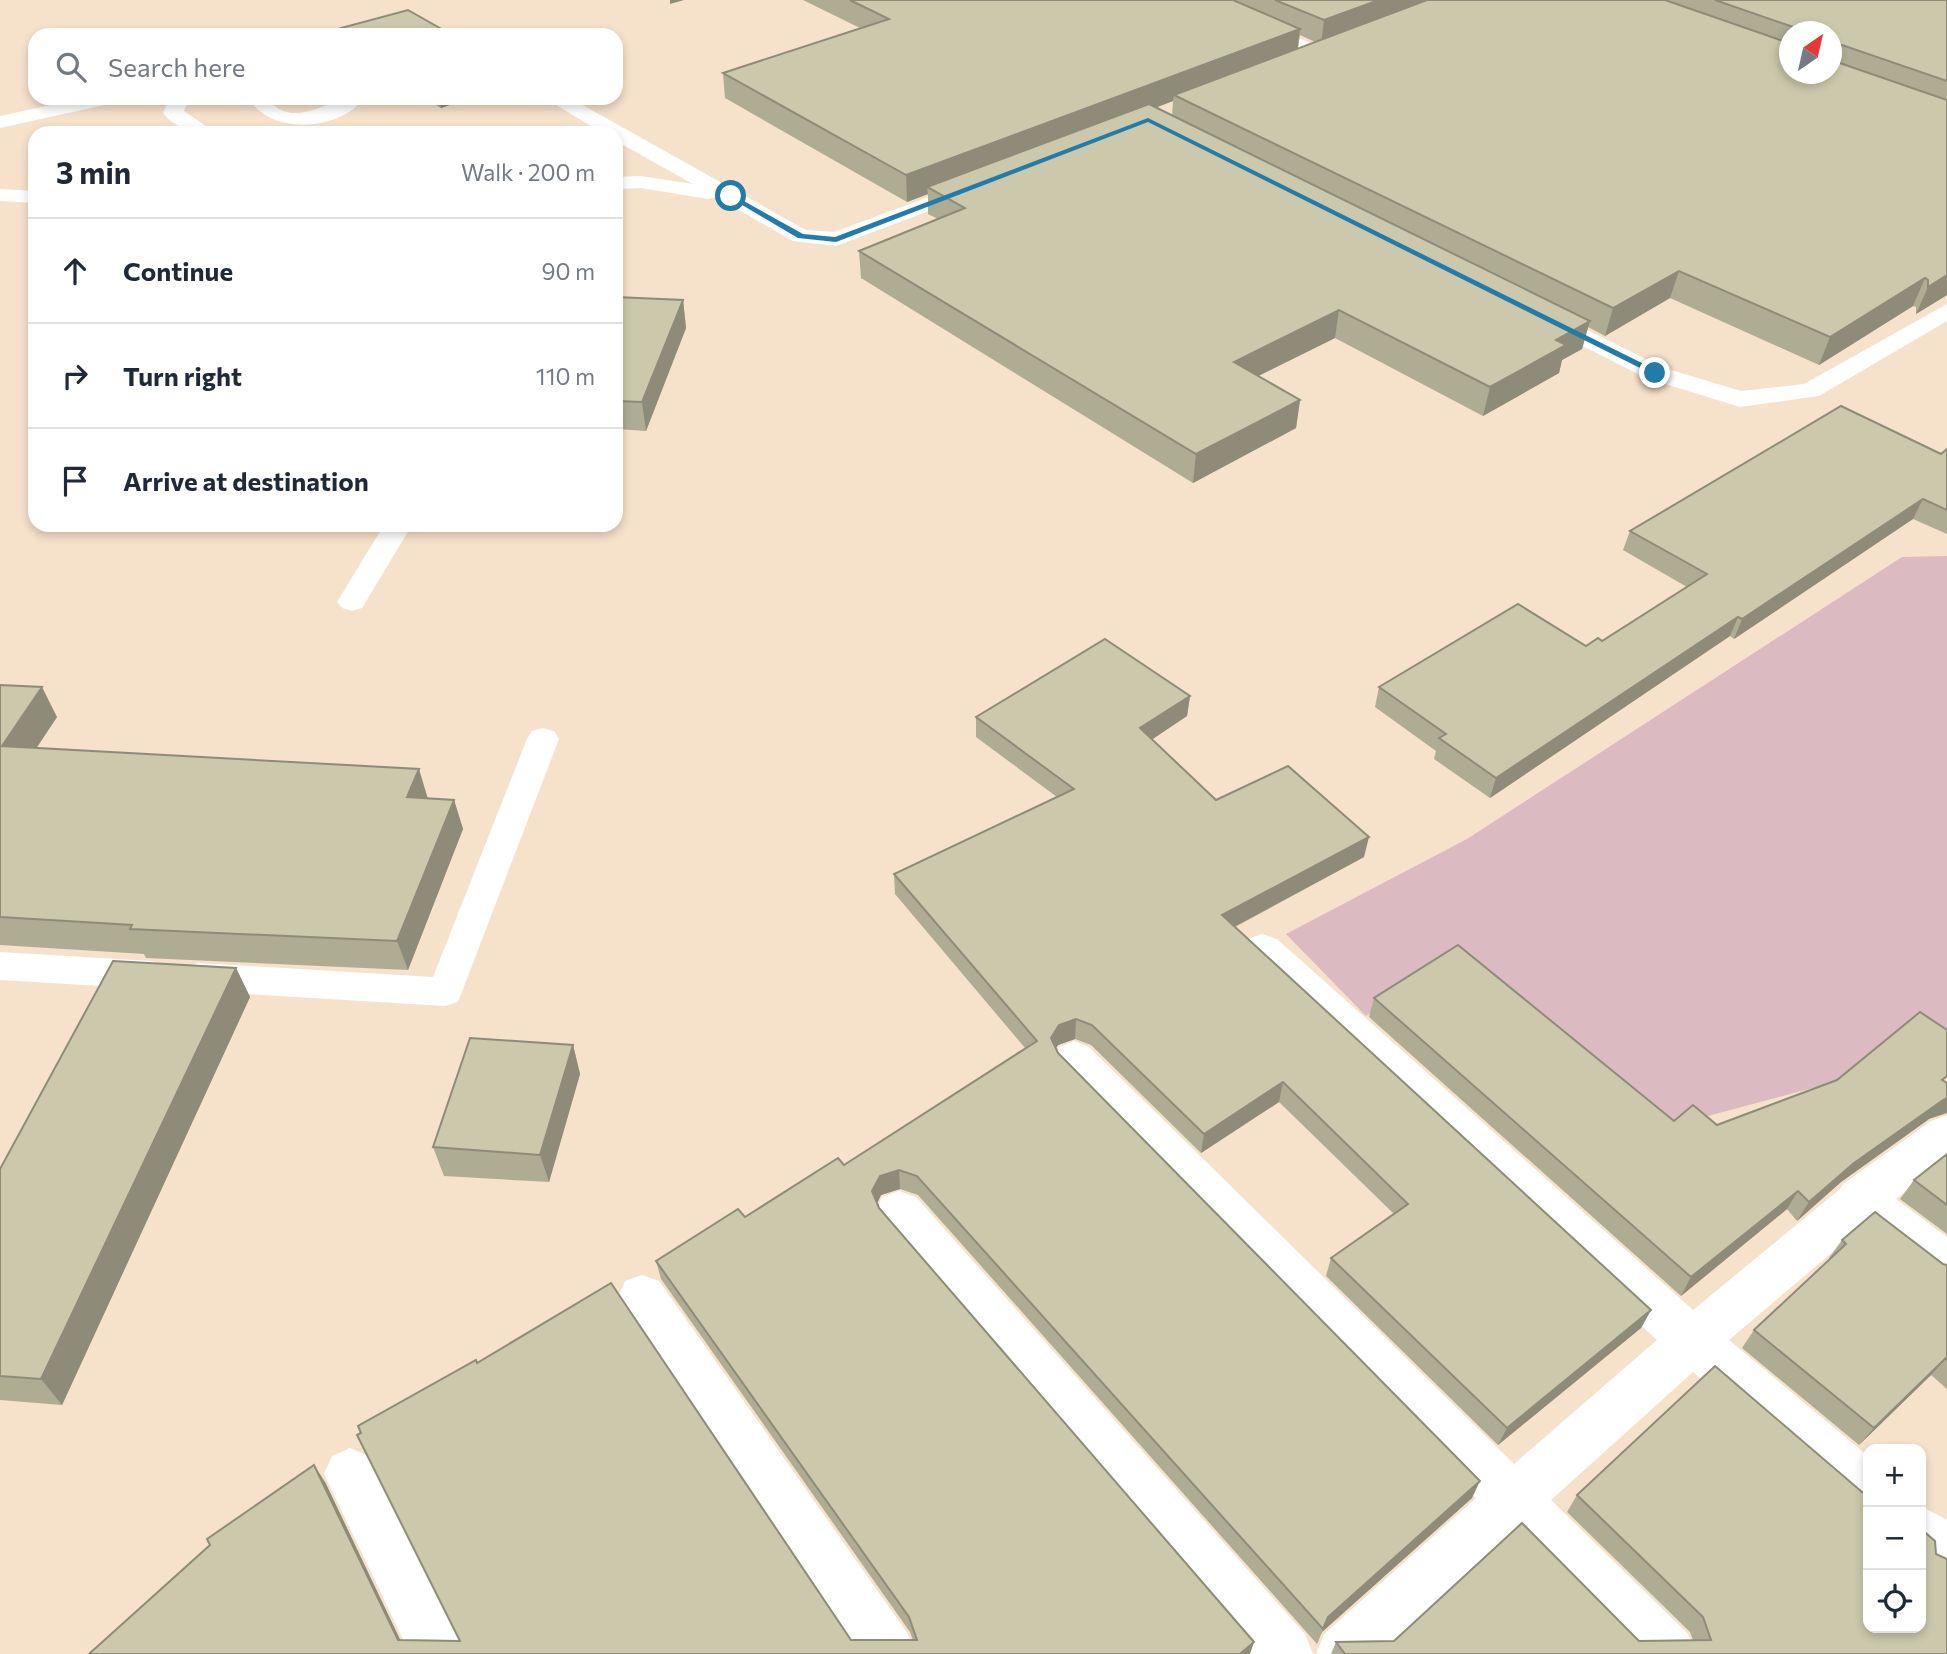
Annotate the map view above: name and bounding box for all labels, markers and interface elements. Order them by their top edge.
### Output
north arrow [1779,21,1842,84]
search box [28,28,623,105]
icon: search [52,48,90,86]
text: Search here [108,51,246,82]
text: 3 min [56,153,131,190]
text: Walk · 200 m [461,158,595,186]
route start [715,180,746,211]
icon: ahead [56,252,94,290]
text: Continue [123,255,233,286]
text: 90 m [542,257,595,285]
icon: right [56,357,94,395]
route end [1639,357,1670,388]
text: Turn right [123,360,242,391]
text: 110 m [536,362,595,390]
icon: arrive [56,462,94,500]
text: Arrive at destination [123,465,369,496]
map controls [1863,1444,1926,1633]
button: + [1863,1444,1926,1507]
button: − [1863,1507,1926,1570]
button: locate [1863,1570,1926,1633]

